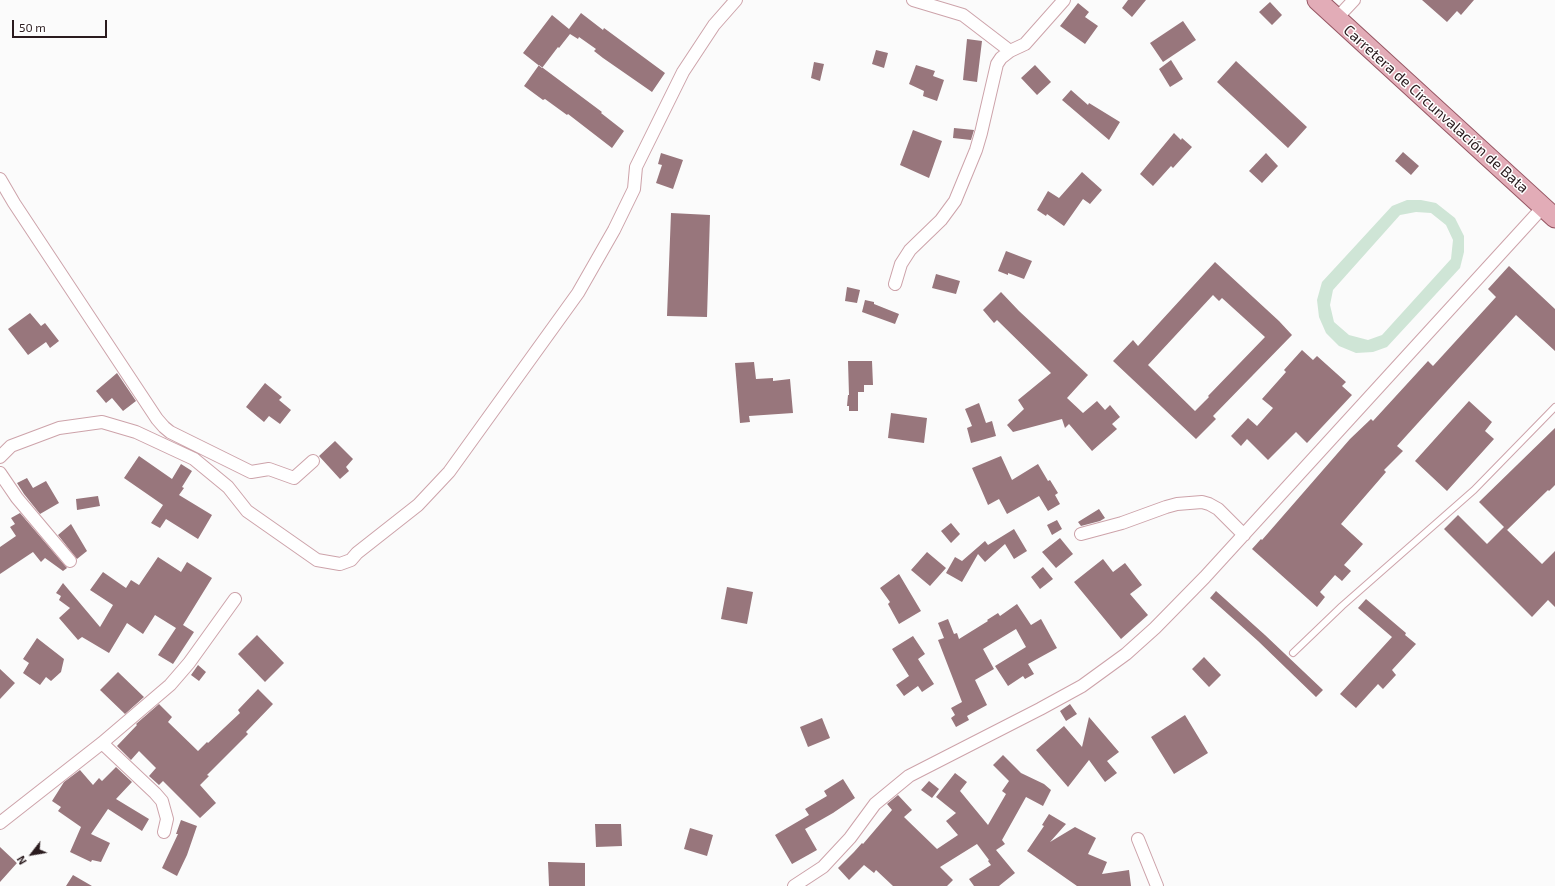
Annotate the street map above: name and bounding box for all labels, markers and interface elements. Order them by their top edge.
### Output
scale bar [14,12,109,38]
text: 50 m [19,20,46,34]
street label: Carretera de Circunvalación de Bata [1340,21,1532,197]
north arrow [12,834,52,874]
text: N [14,854,29,867]

